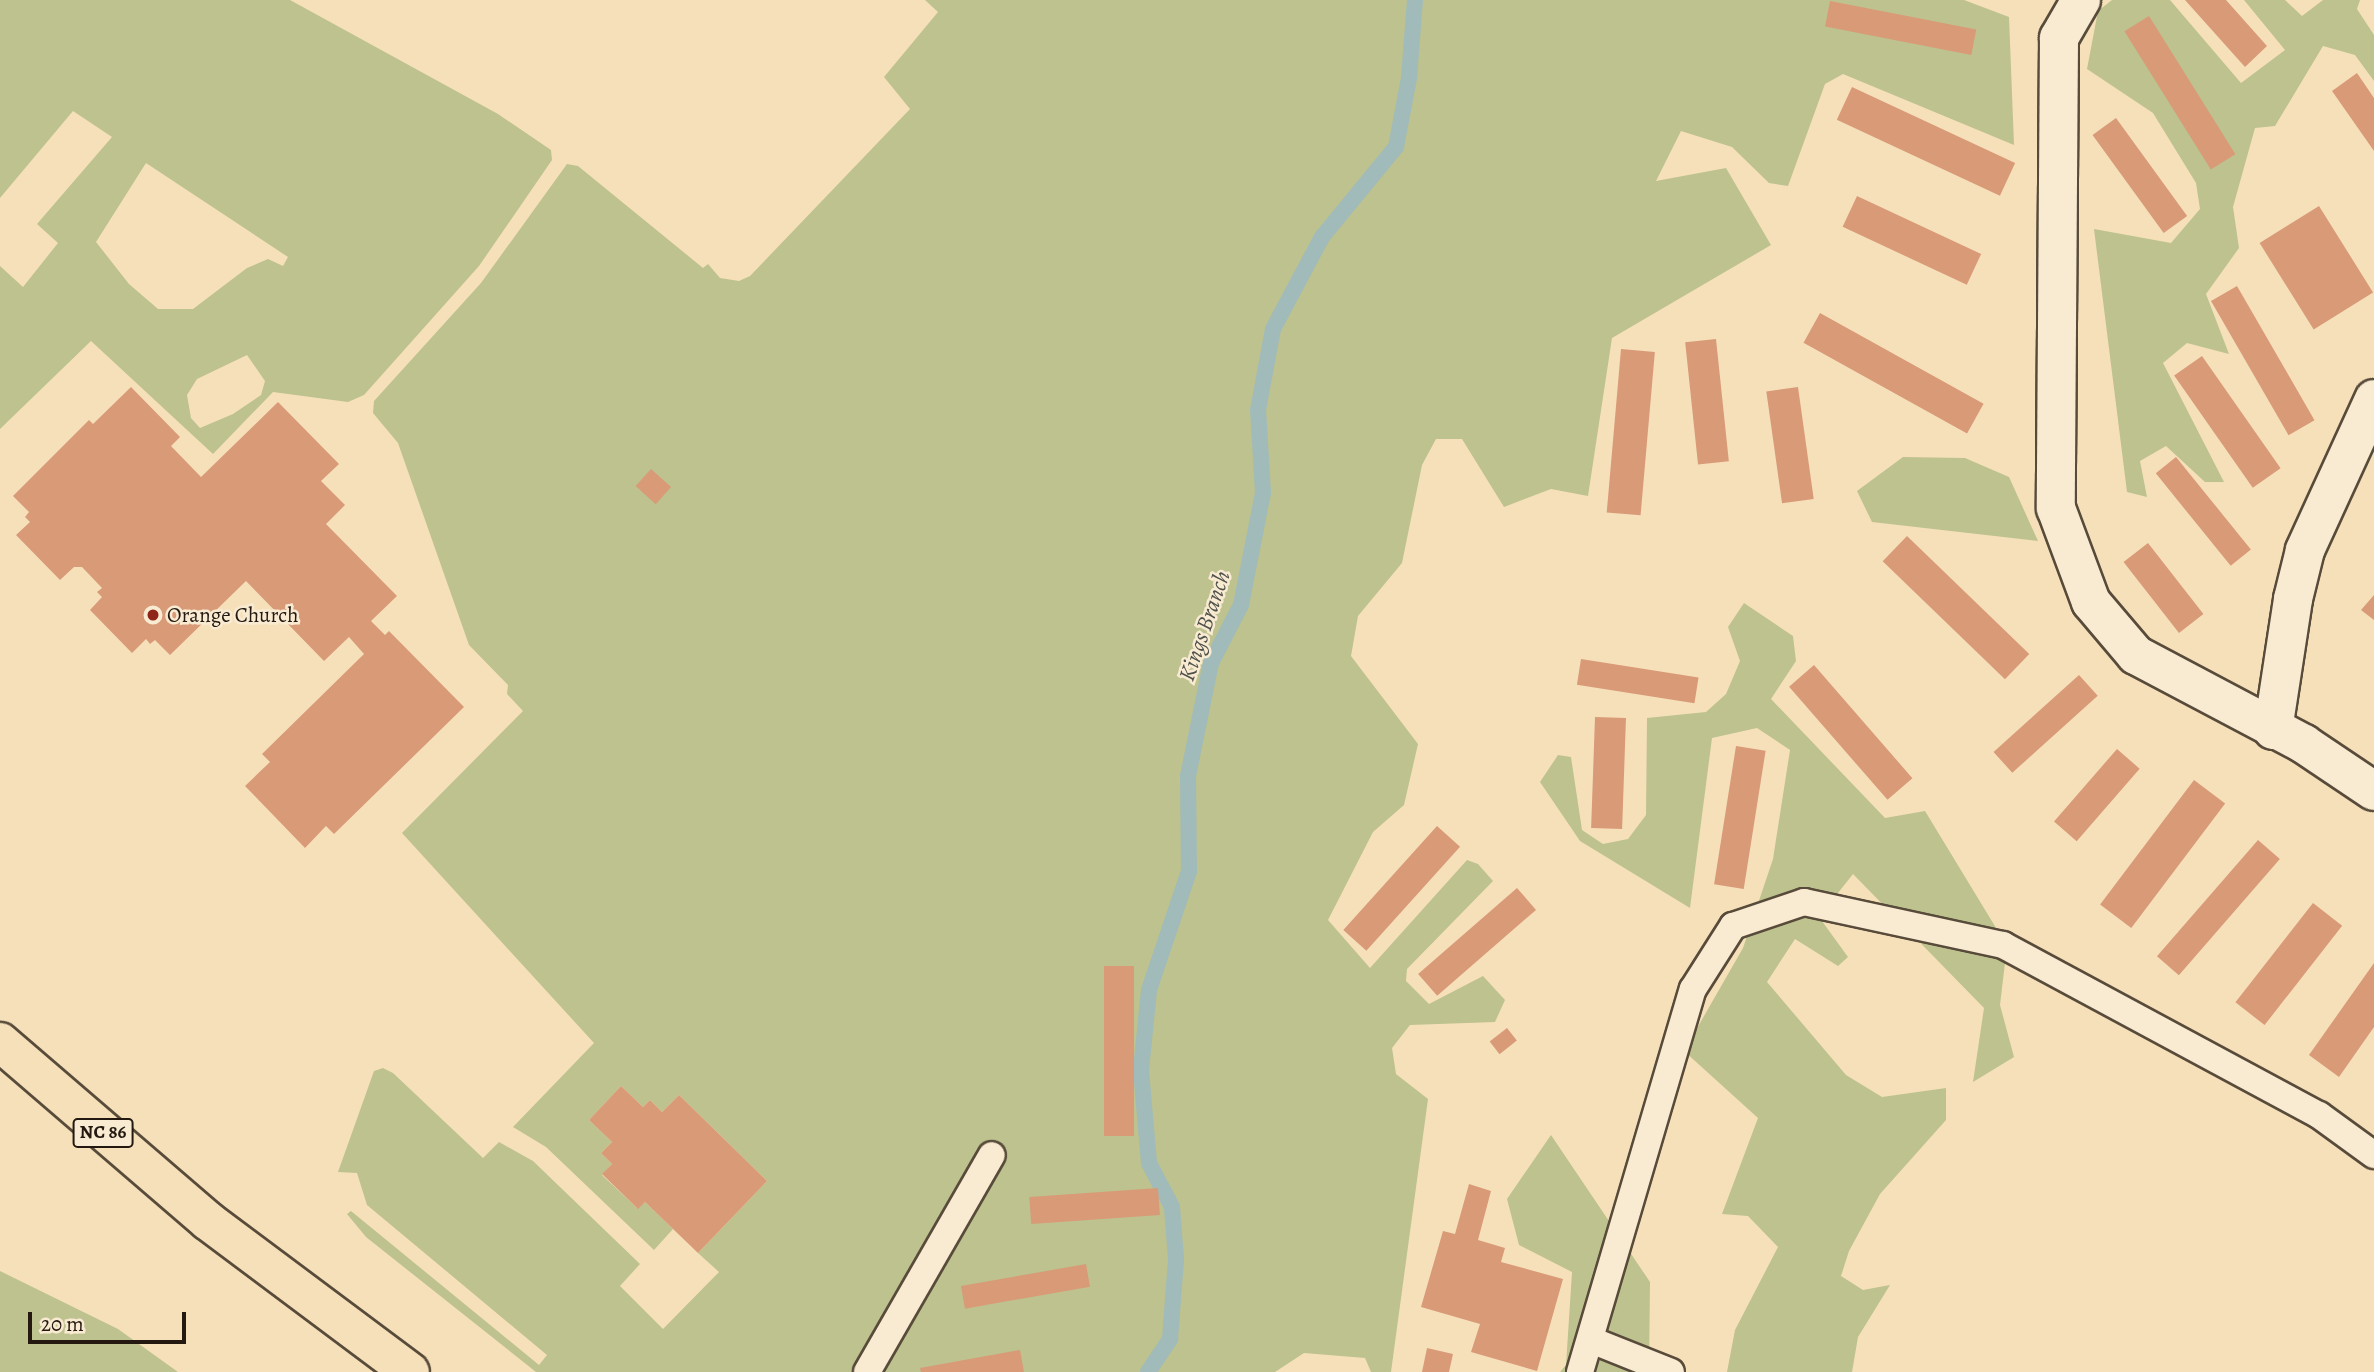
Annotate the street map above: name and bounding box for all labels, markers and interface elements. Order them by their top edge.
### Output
water label: Kings Branch [1173,567,1237,685]
place label: Orange Church [167,602,298,628]
marker: Orange Church [145,607,161,623]
road number: NC 86 [72,1118,134,1148]
scale bar [32,1298,189,1342]
text: 20 m [41,1310,84,1338]

